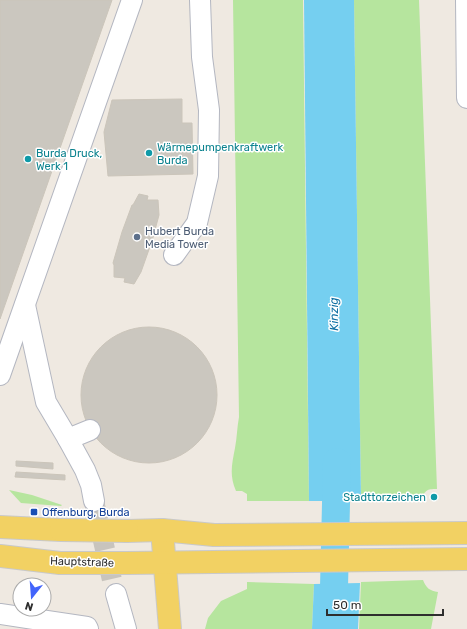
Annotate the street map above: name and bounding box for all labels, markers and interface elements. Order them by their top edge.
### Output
place label: Wärmepumpenkraftwerk Burda [157,141,283,167]
place label: Burda Druck, Werk 1 [36,147,102,173]
marker: Wärmepumpenkraftwerk Burda [144,148,154,158]
marker: Burda Druck, Werk 1 [23,154,33,164]
place label: Hubert Burda Media Tower [145,225,214,251]
marker: Hubert Burda Media Tower [132,232,142,242]
water label: Kinzig [327,297,341,331]
place label: Stadttorzeichen [343,491,426,504]
marker: Stadttorzeichen [429,492,439,502]
place label: Offenburg, Burda [42,506,130,519]
marker: Offenburg, Burda [29,507,39,517]
street label: Hauptstraße [50,554,114,570]
north arrow [12,577,52,617]
scale bar [327,591,443,617]
text: 50 m [333,598,361,612]
text: N [23,599,35,613]

